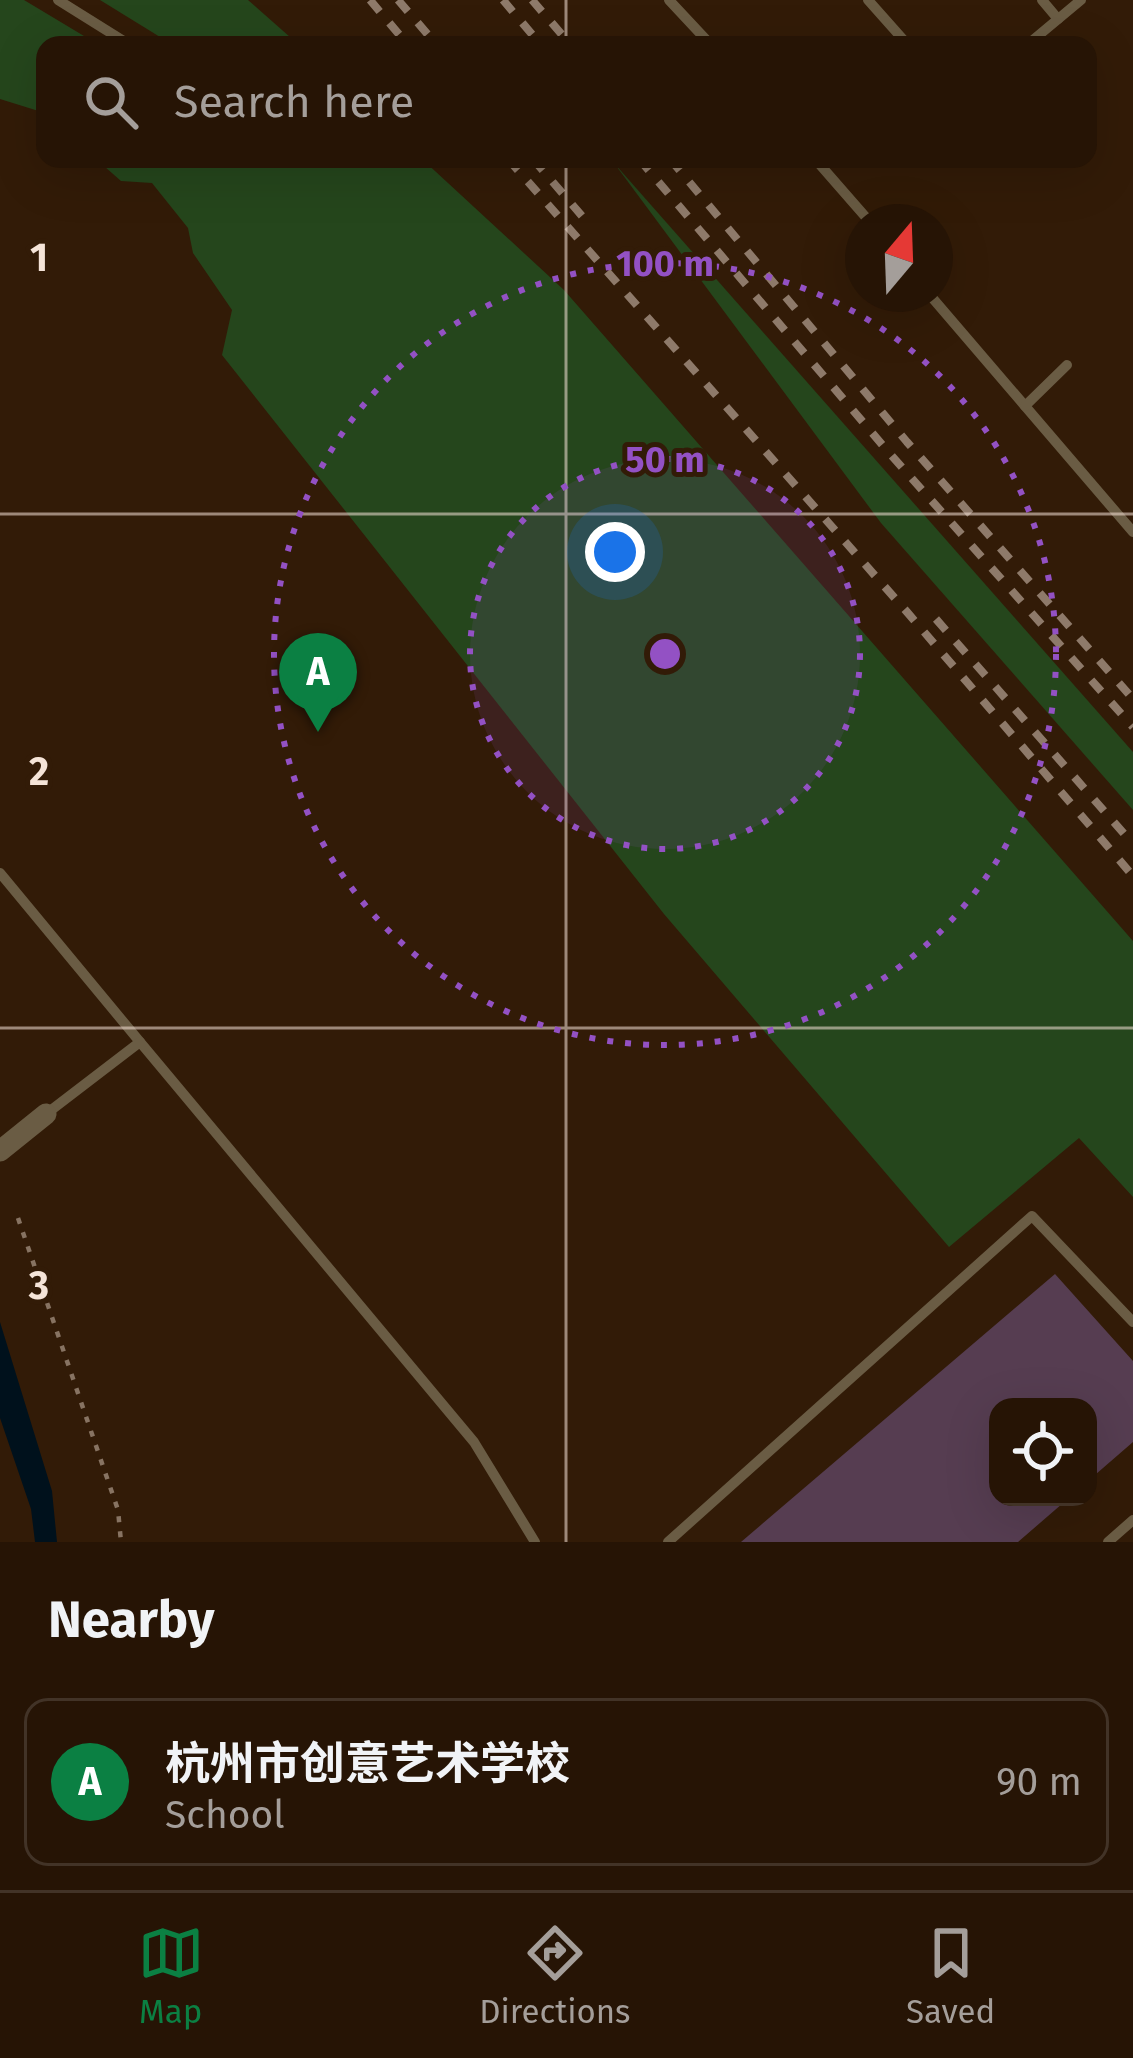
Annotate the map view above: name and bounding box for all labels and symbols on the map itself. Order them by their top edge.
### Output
north arrow [845,204,953,312]
text: 1 [30,235,48,281]
text: 100 m [616,242,714,286]
text: 50 m [625,438,705,482]
your location [585,522,645,582]
pin: A [279,633,357,732]
centre of rings [644,633,686,675]
text: 2 [29,749,49,795]
text: 3 [28,1263,49,1309]

